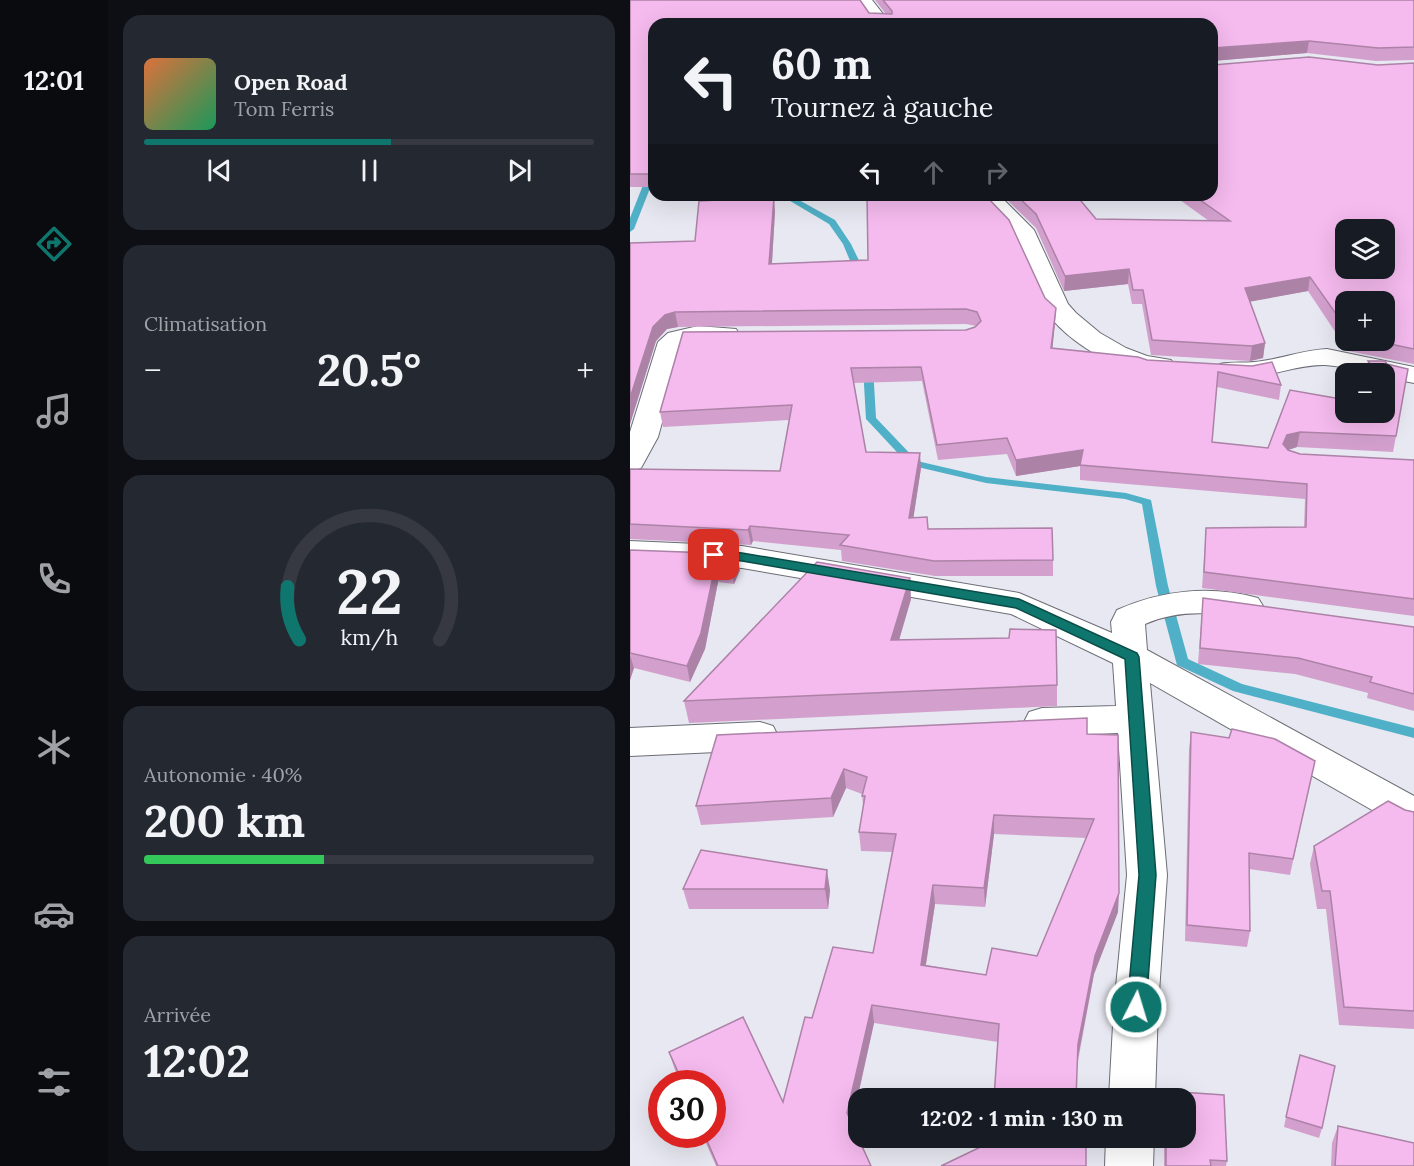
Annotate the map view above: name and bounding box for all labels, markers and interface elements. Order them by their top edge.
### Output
text: 60 m [771,37,872,91]
icon: left [672,42,750,120]
text: 12:01 [24,63,84,97]
text: Open Road [234,68,348,96]
text: Tournez à gauche [771,90,994,124]
text: Tom Ferris [234,96,334,121]
icon: previous [203,154,236,187]
icon: pause [353,154,386,187]
icon: next [503,154,536,187]
icon: left [854,156,887,189]
icon: ahead [917,156,950,189]
icon: right [980,156,1013,189]
map controls [1335,219,1395,423]
button: layers [1335,219,1395,279]
icon: directions [33,223,75,265]
button: + [1335,291,1395,351]
text: Climatisation [144,311,267,336]
text: 20.5° [317,341,421,398]
text: − [144,349,162,391]
text: + [576,349,594,391]
button: − [1335,363,1395,423]
icon: music [33,390,75,432]
pin [688,529,739,580]
icon: arrive [697,538,730,571]
text: 22 [336,551,402,631]
icon: phone [33,558,75,600]
text: km/h [340,623,398,651]
icon: climate [33,726,75,768]
text: Autonomie · 40% [144,762,302,787]
text: 200 km [144,792,305,849]
icon: car [33,893,75,935]
position arrow [1104,975,1168,1039]
text: Arrivée [144,1002,211,1027]
text: 12:02 [144,1032,250,1089]
icon: filters [33,1061,75,1103]
speed limit sign: 30 [648,1070,726,1148]
text: 12:02 · 1 min · 130 m [921,1104,1123,1132]

